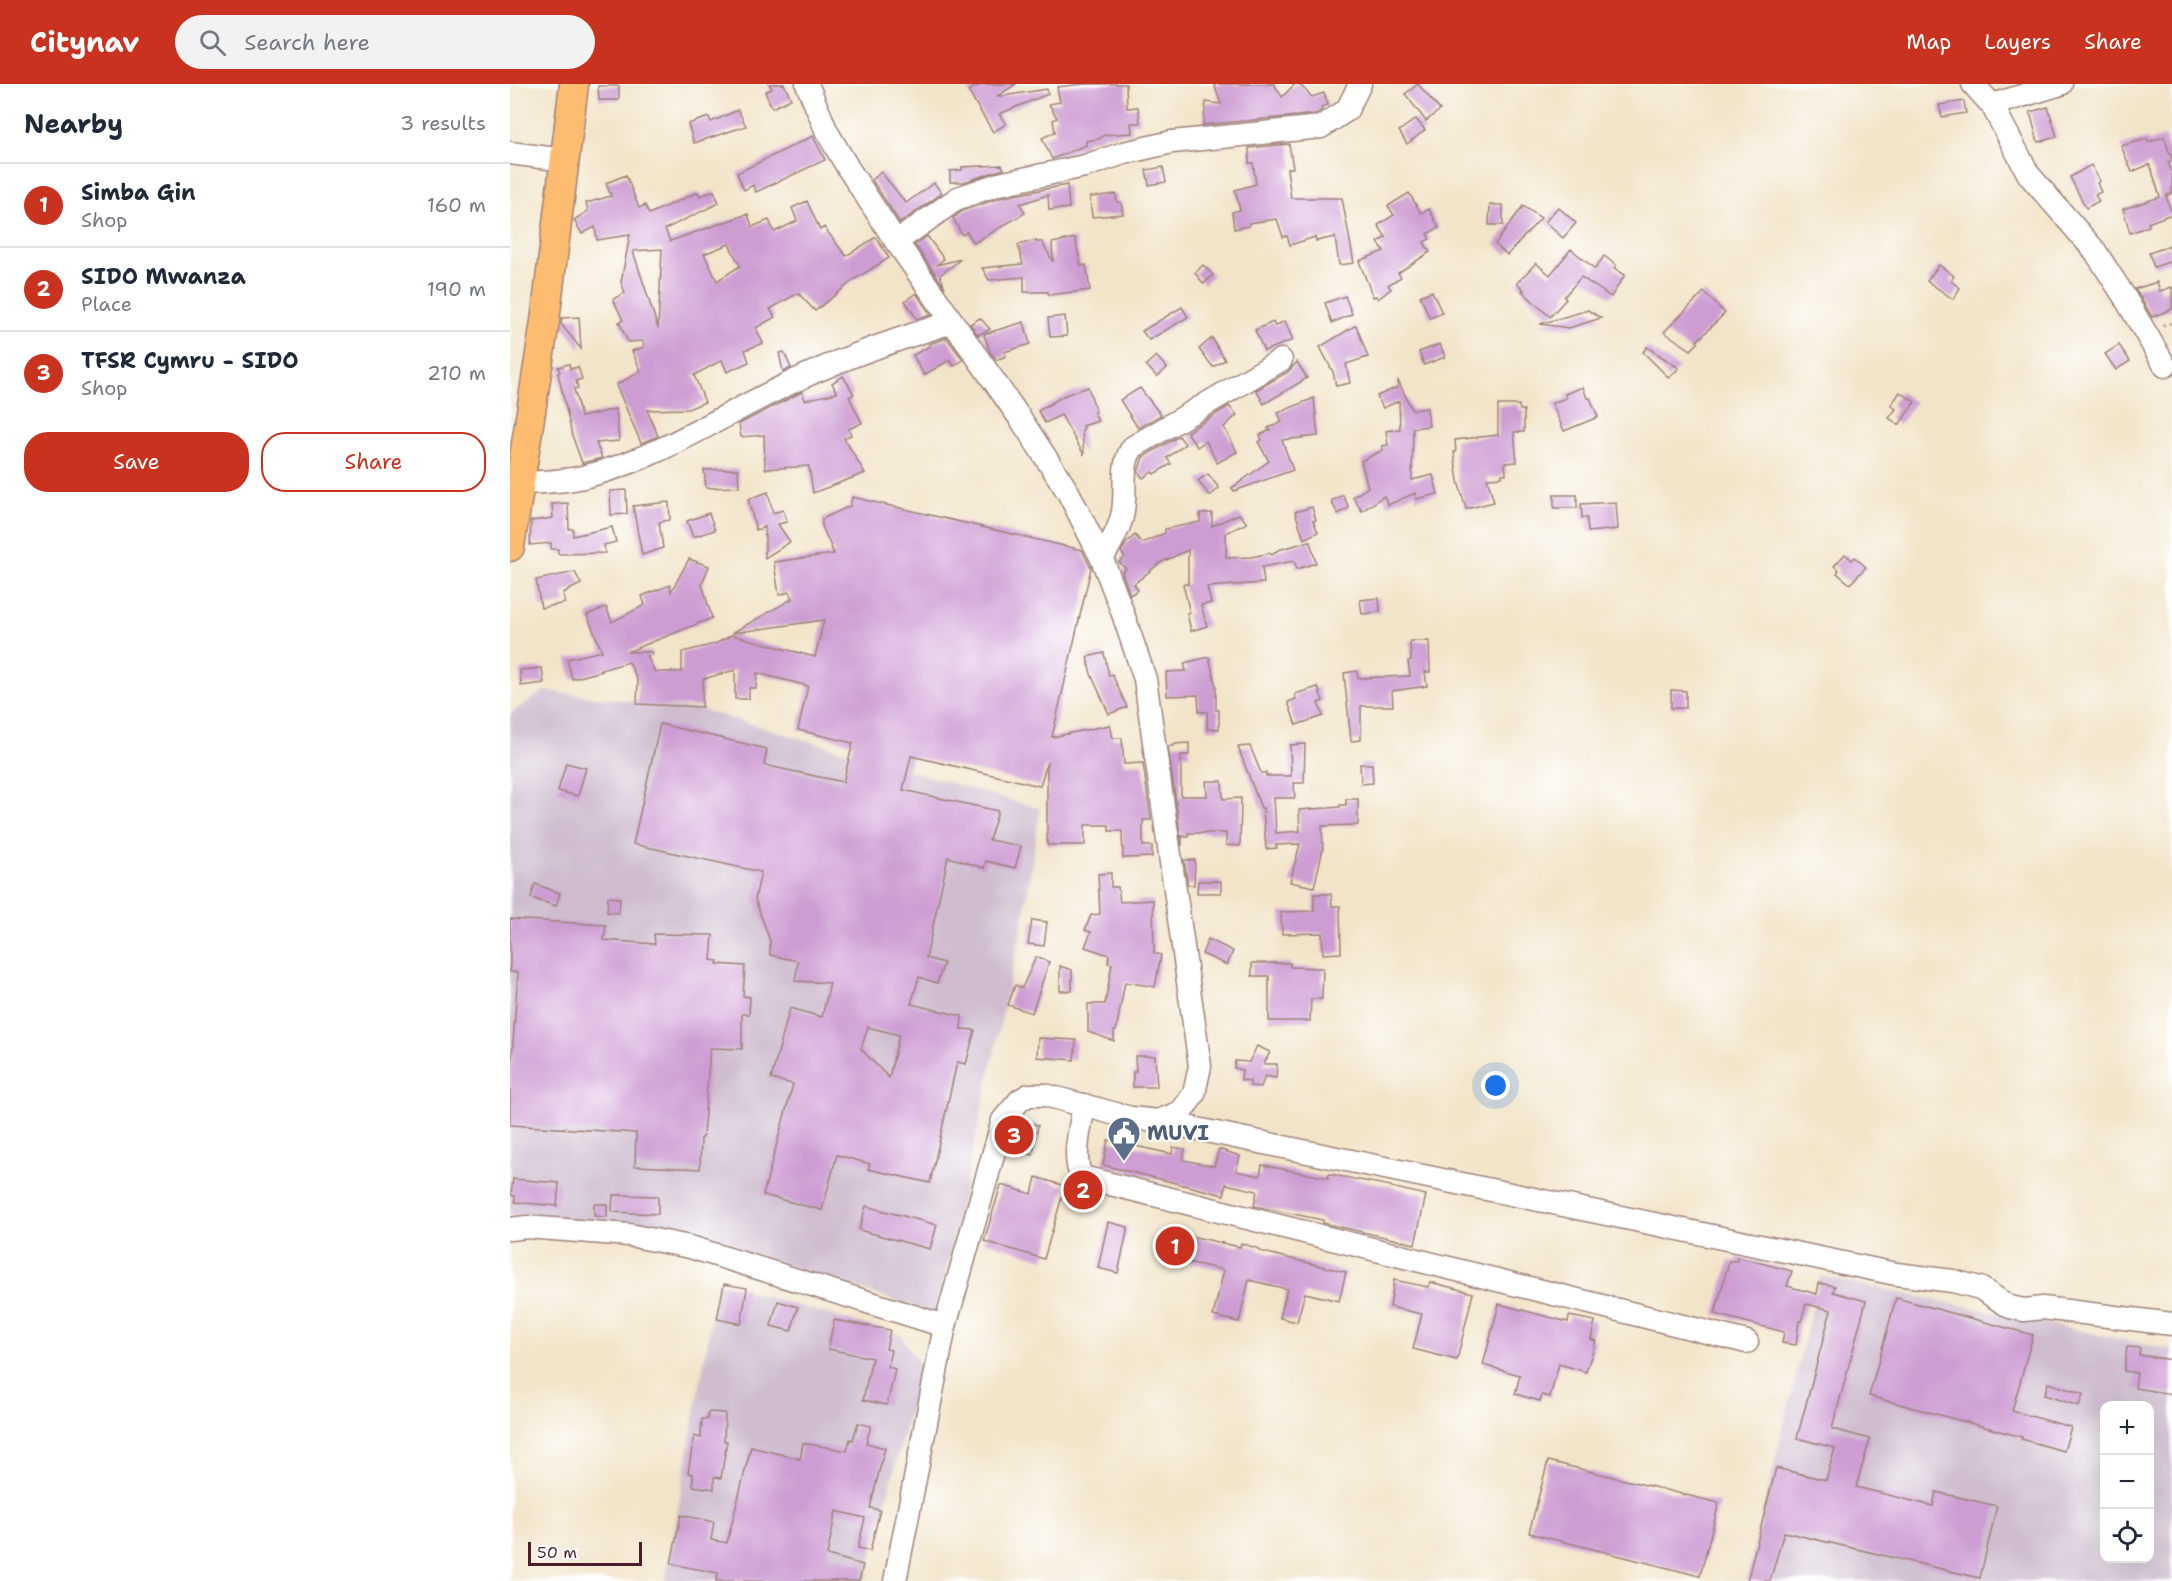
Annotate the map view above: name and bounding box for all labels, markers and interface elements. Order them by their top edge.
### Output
search box [175,15,595,69]
text: Citynav [30,23,139,61]
icon: search [196,26,229,59]
text: Search here [244,28,370,57]
text: Map [1906,28,1951,56]
text: Layers [1984,28,2051,56]
text: Share [2084,28,2142,56]
text: Nearby [24,106,123,141]
text: 3 results [400,110,486,136]
text: Simba Gin [81,178,196,207]
text: 1 [39,192,48,218]
text: 160 m [427,192,486,218]
text: Shop [81,207,128,233]
text: SIDO Mwanza [81,262,246,291]
text: 2 [37,276,51,302]
text: 190 m [427,276,486,302]
text: Place [81,291,132,317]
text: TFSR Cymru - SIDO [81,346,298,375]
text: 3 [37,360,51,386]
text: 210 m [427,360,486,386]
text: Shop [81,375,128,401]
button: Save [24,432,249,492]
button: Share [261,432,486,492]
your location [1481,1071,1510,1100]
pin: 3 [994,1112,1034,1158]
public building icon: MUVI [1106,1115,1142,1162]
place label: MUVI [1147,1119,1209,1147]
pin: 2 [1064,1168,1102,1212]
pin: 1 [1156,1224,1194,1268]
map controls [2100,1401,2154,1563]
button: + [2100,1401,2154,1455]
button: − [2100,1455,2154,1509]
button: locate [2100,1509,2154,1563]
scale bar [528,1539,642,1566]
text: 50 m [537,1542,577,1563]

